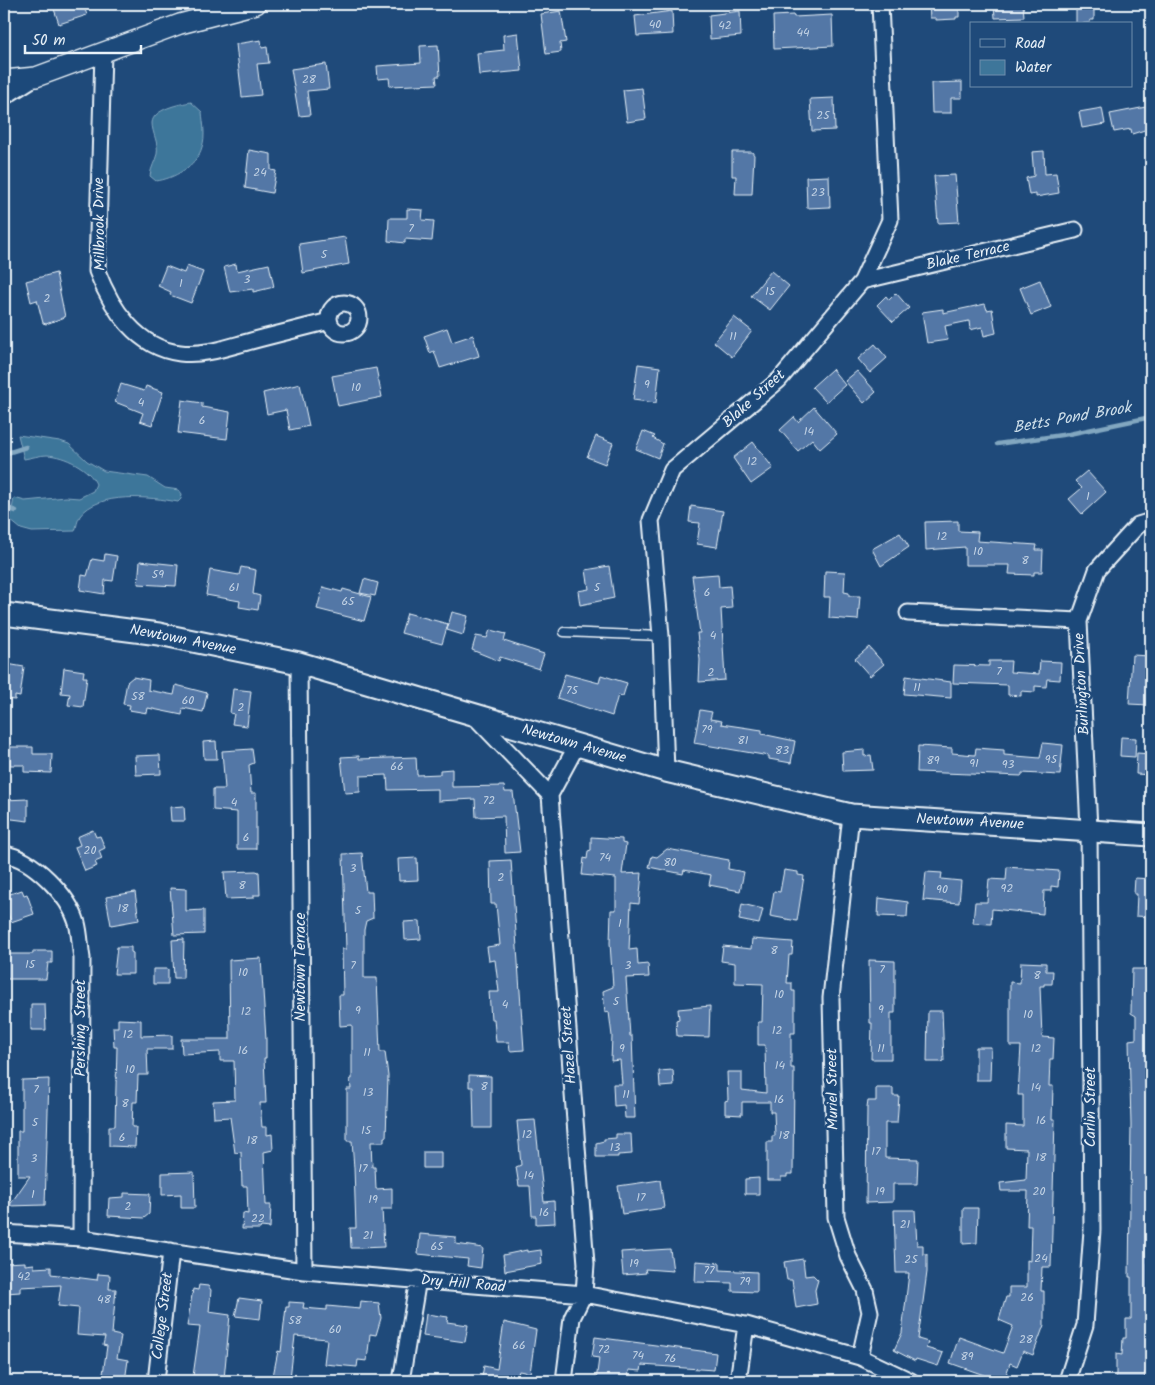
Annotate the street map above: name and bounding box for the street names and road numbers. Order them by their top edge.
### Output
street label: Millbrook Drive [87,177,113,271]
street label: Blake Terrace [924,235,1012,277]
street label: Blake Street [717,364,791,434]
street label: Newtown Avenue [128,618,238,662]
street label: Burlington Drive [1067,632,1097,736]
street label: Newtown Avenue [519,718,629,770]
street label: Newtown Avenue [916,807,1025,837]
street label: Newtown Terrace [289,912,313,1021]
street label: Pershing Street [69,979,93,1077]
street label: Hazel Street [554,1005,584,1085]
street label: Muriel Street [820,1048,846,1130]
street label: Carlin Street [1079,1067,1103,1147]
street label: Dry Hill Road [420,1268,507,1300]
street label: College Street [146,1271,180,1361]

